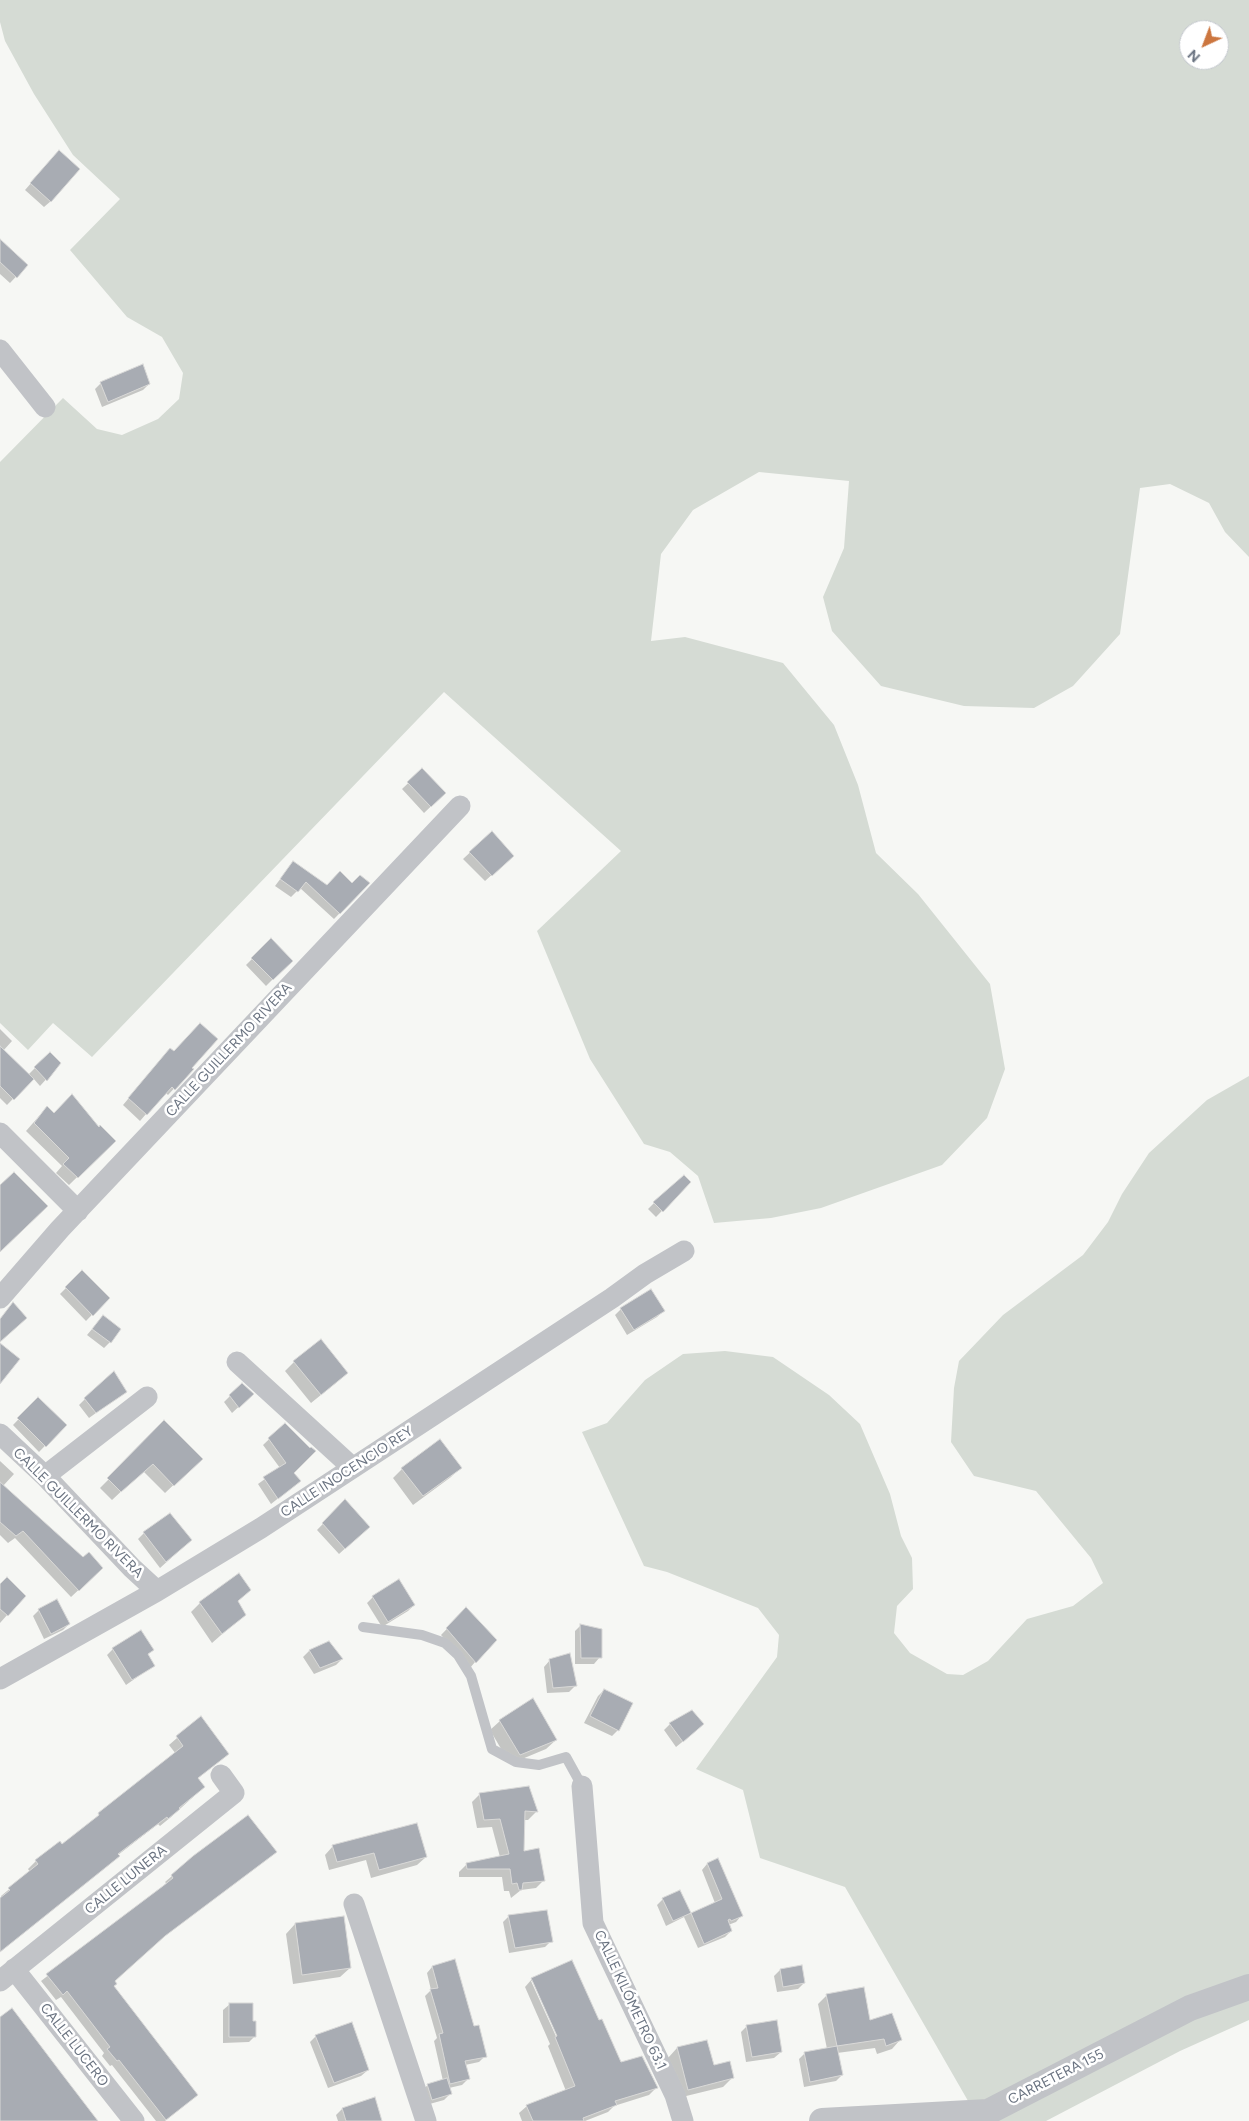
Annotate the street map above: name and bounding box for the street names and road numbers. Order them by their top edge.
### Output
street label: CALLE GUILLERMO RIVERA [163,980,295,1120]
street label: CALLE INOCENCIO REY [278,1423,416,1521]
street label: CALLE GUILLERMO RIVERA [10,1445,146,1581]
street label: CALLE LUNERA [82,1842,170,1918]
street label: CALLE KILÓMETRO 63.1 [590,1928,670,2072]
street label: CALLE LUCERO [36,2000,112,2090]
street label: CARRETERA 155 [1005,2046,1107,2108]

